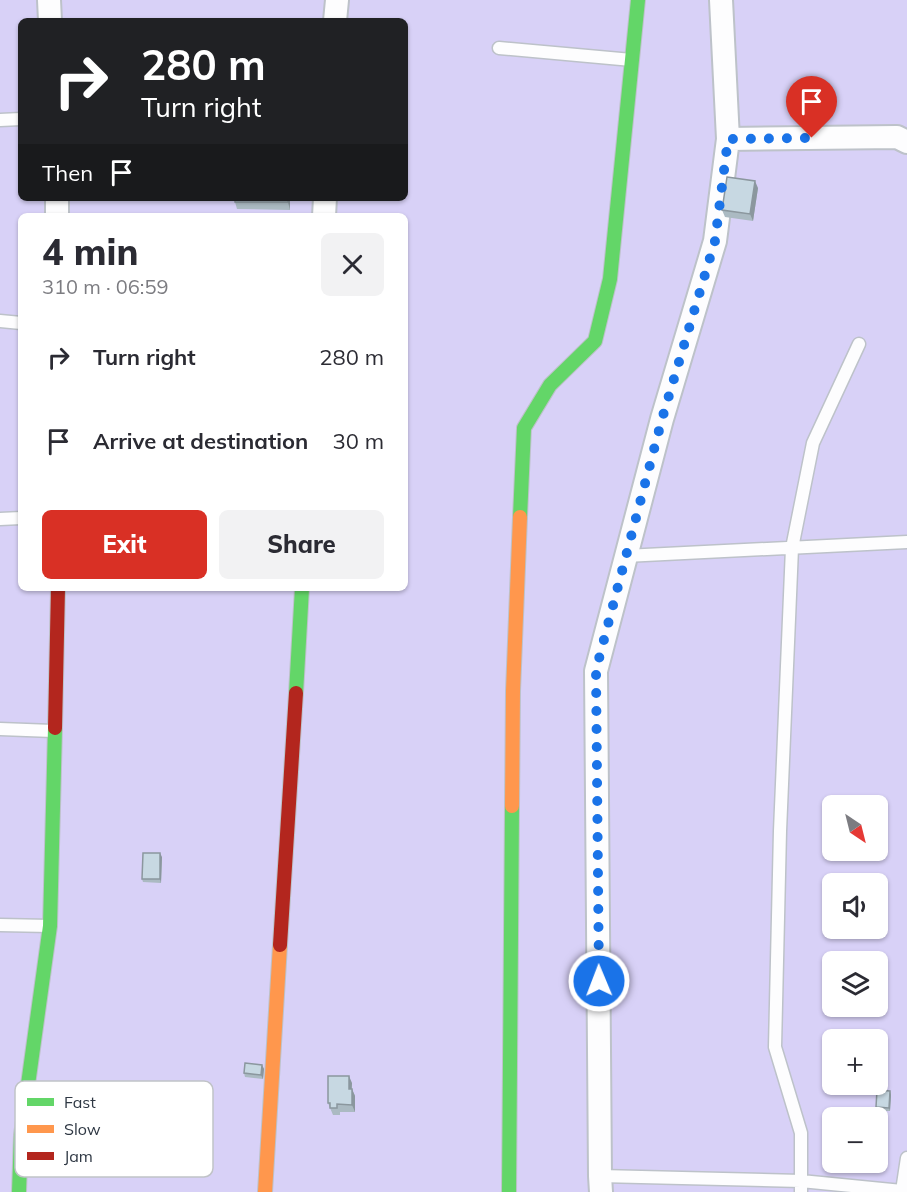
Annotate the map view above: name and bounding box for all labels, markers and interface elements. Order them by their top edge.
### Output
text: 280 m [141,38,266,91]
icon: right [42,42,120,120]
pin [786,76,837,138]
icon: arrive [795,85,828,118]
text: Turn right [141,90,261,124]
icon: arrive [105,156,138,189]
text: Then [42,159,93,187]
text: 4 min [42,229,138,274]
button: close [321,233,384,296]
text: 310 m · 06:59 [42,274,168,299]
icon: right [42,341,75,374]
text: Turn right [93,343,196,371]
text: 280 m [319,343,384,371]
icon: arrive [42,425,75,458]
text: Arrive at destination [93,427,308,455]
text: 30 m [333,427,384,455]
button: Exit [42,510,207,579]
button: Share [219,510,384,579]
north arrow [822,795,888,861]
map controls [822,795,888,1173]
button: sound [822,873,888,939]
position arrow [567,949,631,1013]
button: layers [822,951,888,1017]
button: + [822,1029,888,1095]
legend [15,1081,213,1177]
text: Fast [64,1092,96,1112]
button: − [822,1107,888,1173]
text: Slow [64,1119,101,1139]
text: Jam [64,1146,93,1166]

